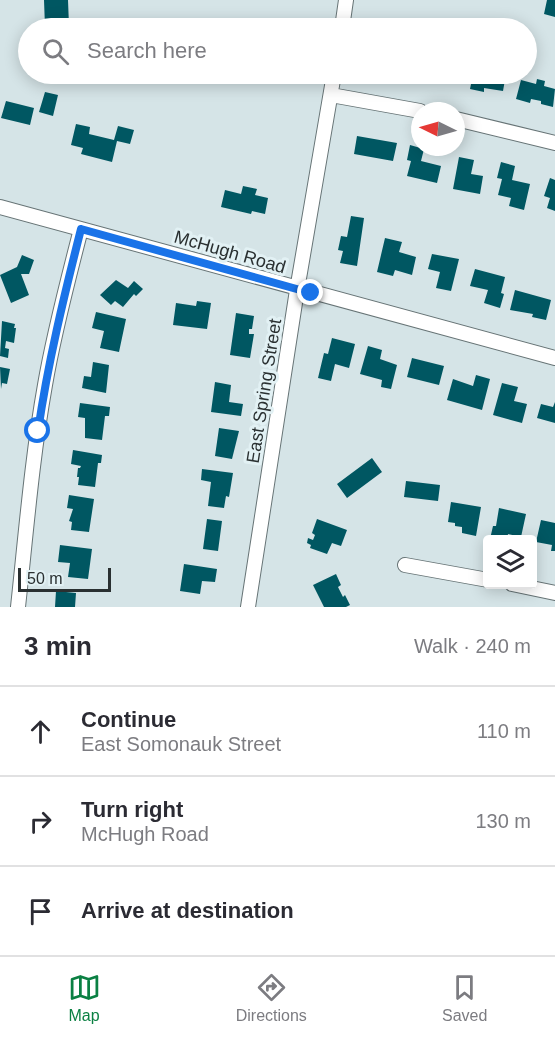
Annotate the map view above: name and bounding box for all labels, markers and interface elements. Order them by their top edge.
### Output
search box [18,18,537,84]
icon: search [39,35,72,68]
text: Search here [87,38,207,63]
north arrow [411,102,465,156]
street label: McHugh Road [172,227,288,277]
route end [297,279,323,305]
street label: East Spring Street [243,317,285,465]
route start [24,417,50,443]
map controls [483,535,537,589]
button: layers [483,535,537,589]
scale bar [18,565,111,592]
text: 50 m [27,570,63,587]
text: 3 min [24,631,92,661]
text: Walk · 240 m [414,635,531,657]
text: Continue [81,707,176,732]
icon: ahead [24,715,57,748]
text: 110 m [477,720,531,742]
text: East Somonauk Street [81,733,281,755]
text: Turn right [81,797,183,822]
icon: right [24,805,57,838]
text: 130 m [475,810,531,832]
text: McHugh Road [81,823,209,845]
icon: arrive [24,895,57,928]
text: Arrive at destination [81,898,294,923]
tab: Map [68,971,101,1025]
tab: Directions [236,971,307,1025]
tab: Saved [442,971,487,1025]

